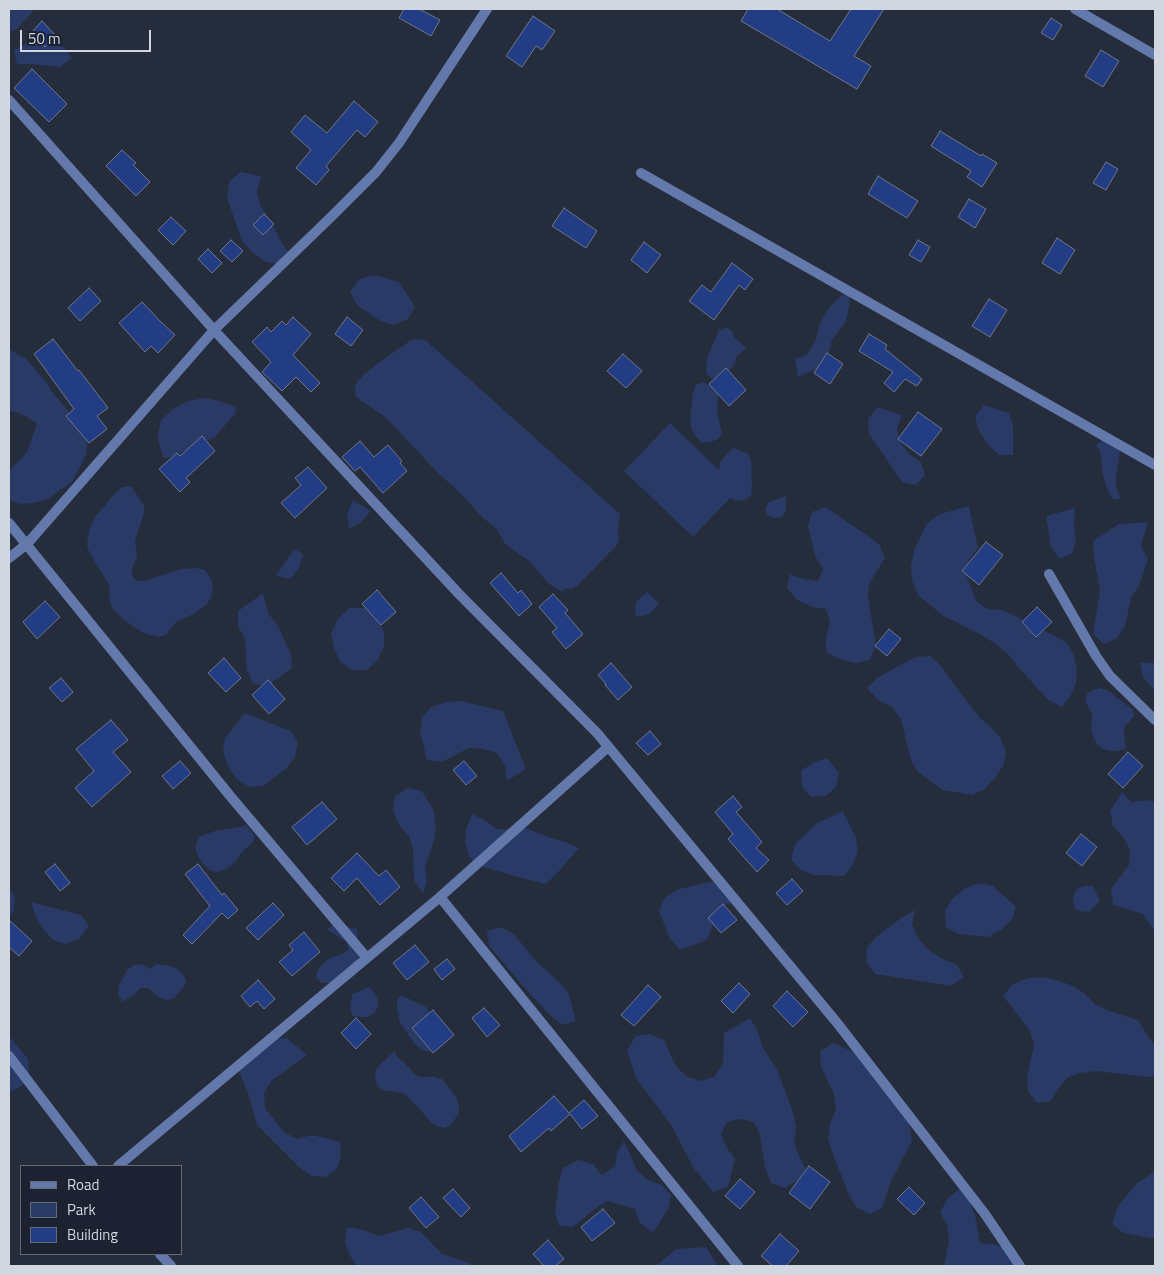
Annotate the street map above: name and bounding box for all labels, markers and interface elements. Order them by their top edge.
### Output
scale bar [22,20,154,52]
text: 50 m [28,27,61,50]
legend [20,1165,182,1255]
text: Road [67,1173,99,1196]
text: Park [67,1198,96,1221]
text: Building [67,1223,118,1246]

